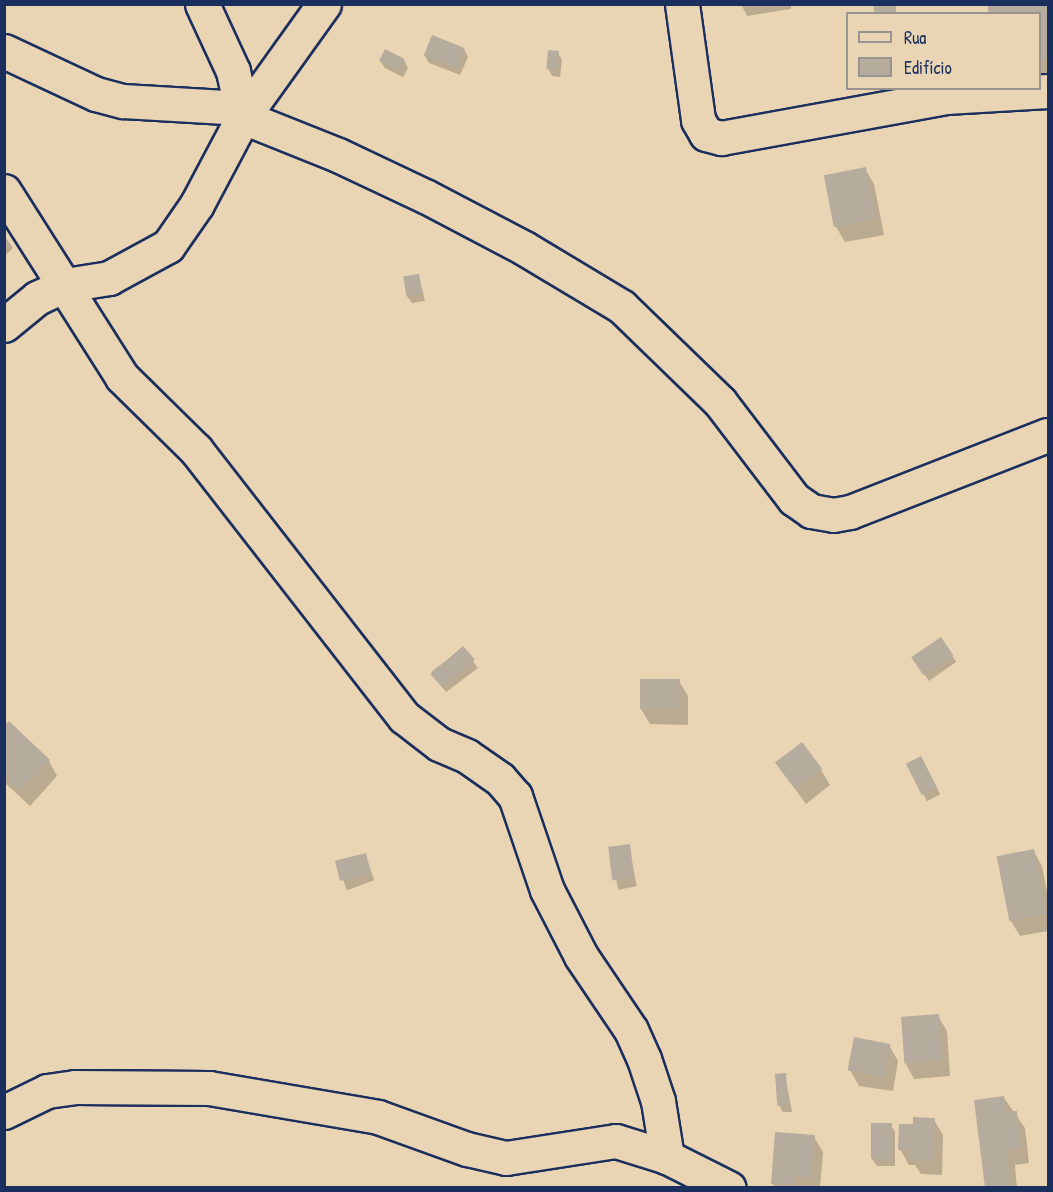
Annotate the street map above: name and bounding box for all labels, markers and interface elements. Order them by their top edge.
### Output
legend [846,12,1041,90]
text: Rua [904,25,926,50]
text: Edifício [904,55,952,80]

